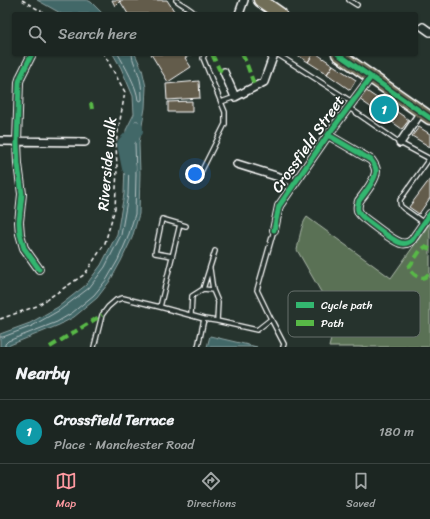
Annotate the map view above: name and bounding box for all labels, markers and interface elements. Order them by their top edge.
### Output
search box [12,12,418,56]
text: Search here [58,21,137,47]
icon: search [26,23,48,45]
street label: Crossfield Street [264,89,352,198]
pin: 1 [371,94,397,124]
street label: Riverside walk [90,115,124,212]
your location [185,164,205,184]
legend [288,291,420,337]
text: Cycle path [321,296,373,315]
text: Path [321,314,344,333]
text: Nearby [16,358,70,388]
text: Crossfield Terrace [54,407,174,433]
text: 1 [26,420,32,443]
text: 180 m [379,420,414,443]
text: Place · Manchester Road [54,433,194,456]
tab: Map [55,470,77,513]
tab: Directions [187,470,236,513]
tab: Saved [346,470,375,513]

